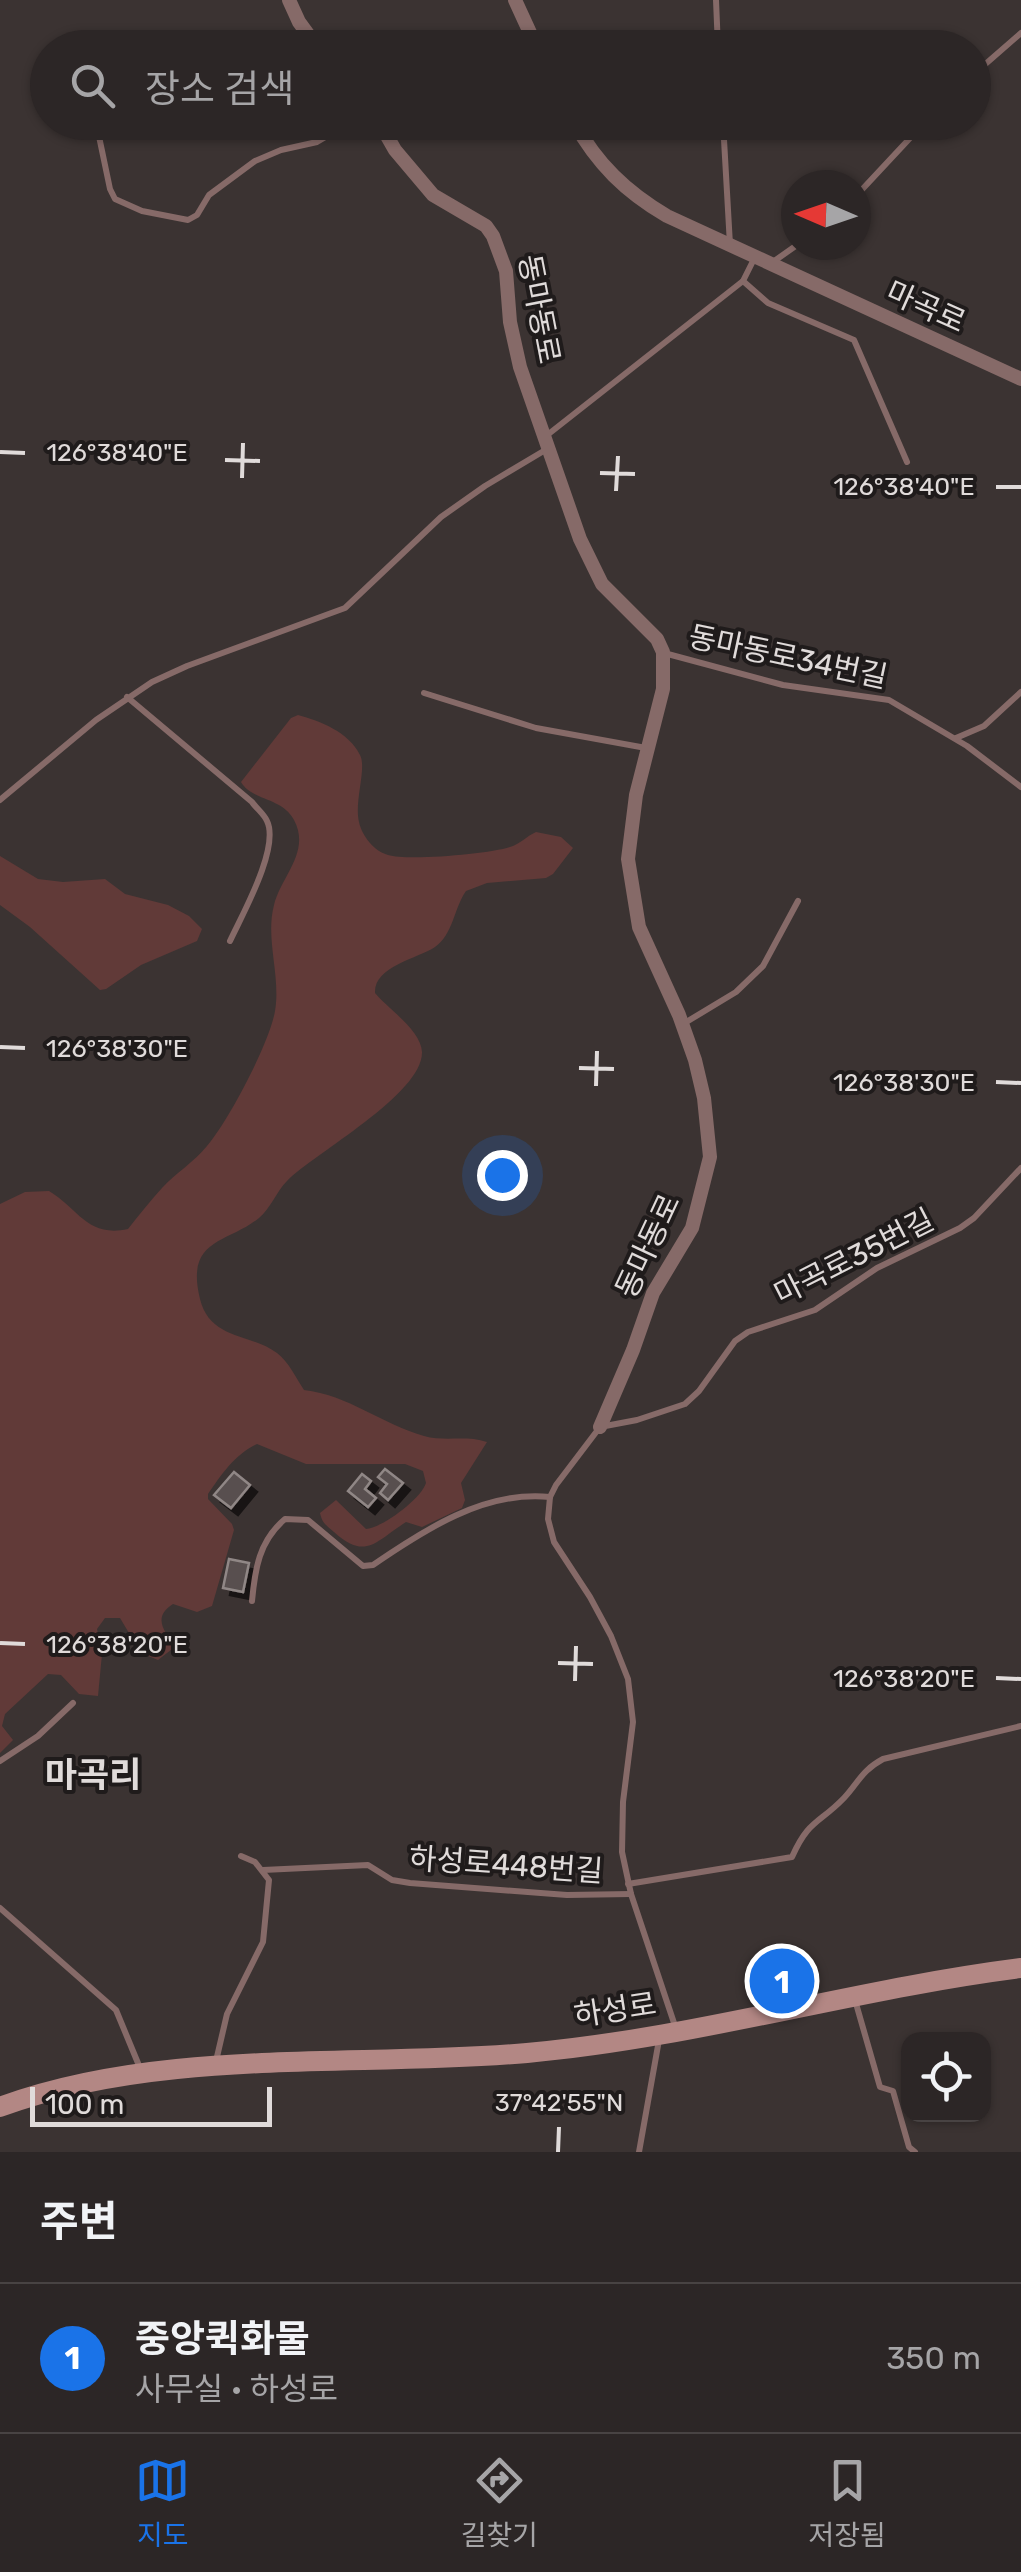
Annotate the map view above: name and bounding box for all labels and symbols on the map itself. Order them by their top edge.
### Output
north arrow [781,170,871,260]
street label: 동마동로 [511,251,567,367]
street label: 마곡로 [881,274,971,340]
text: 126°38'40"E [46,438,188,467]
text: 126°38'40"E [833,472,975,501]
street label: 동마동로34번길 [685,618,891,696]
text: 126°38'30"E [46,1034,188,1063]
text: 126°38'30"E [833,1068,975,1097]
your location [477,1150,528,1201]
street label: 동마동로 [608,1188,688,1304]
street label: 마곡로35번길 [768,1201,940,1313]
text: 126°38'20"E [46,1630,188,1659]
text: 126°38'20"E [833,1664,975,1693]
district label: 마곡리 [45,1754,141,1796]
street label: 하성로448번길 [408,1840,604,1890]
pin: 1 [750,1944,814,2018]
street label: 하성로 [571,1986,659,2034]
scale bar [30,2082,272,2126]
text: 37°42'55"N [495,2088,623,2117]

